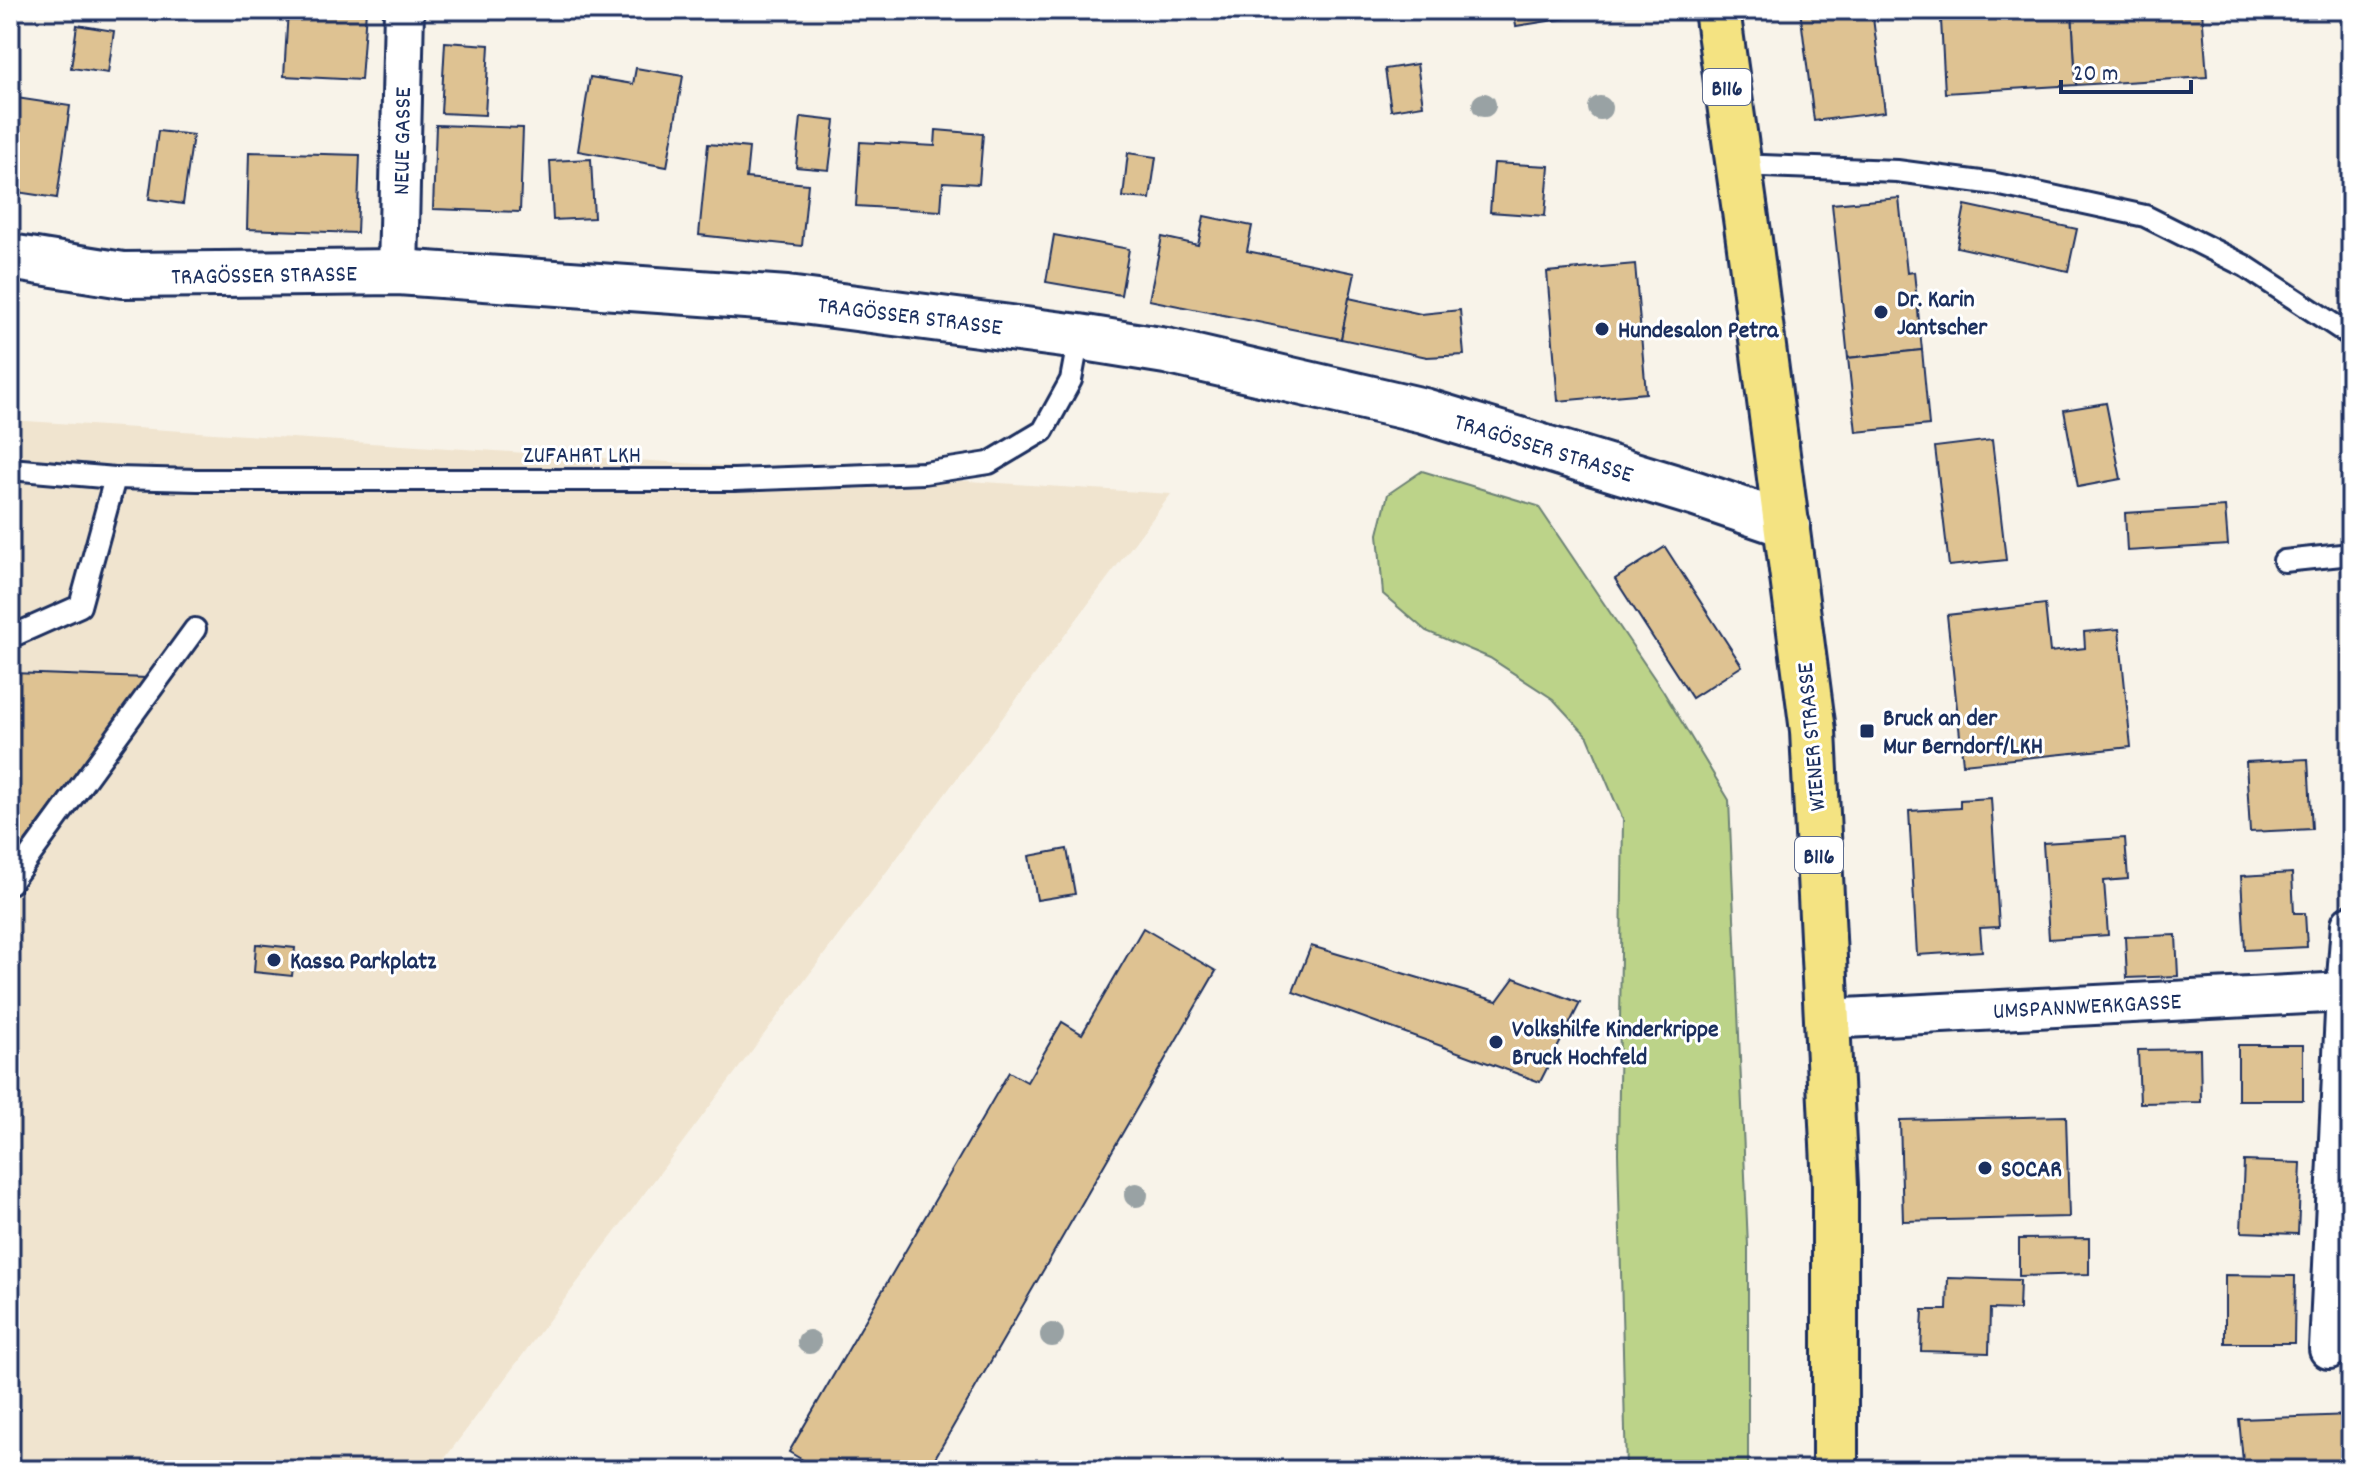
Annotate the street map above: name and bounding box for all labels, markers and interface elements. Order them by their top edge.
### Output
scale bar [2061,44,2191,94]
text: 20 m [2073,58,2119,92]
road number: B116 [1703,69,1751,105]
street label: NEUE GASSE [386,87,422,195]
street label: TRAGÖSSER STRASSE [171,258,357,296]
place label: Dr. Karin Jantscher [1897,284,1988,346]
street label: TRAGÖSSER STRASSE [815,290,1004,346]
marker: Dr. Karin Jantscher [1872,303,1890,321]
place label: Hundesalon Petra [1618,315,1779,349]
marker: Hundesalon Petra [1593,320,1611,338]
street label: TRAGÖSSER STRASSE [1449,406,1637,493]
street label: ZUFAHRT LKH [523,440,641,474]
street label: WIENER STRASSE [1790,661,1836,812]
place label: Bruck an der Mur Berndorf/LKH [1883,703,2043,765]
marker: Bruck an der Mur Berndorf/LKH [1858,722,1876,740]
road number: B116 [1795,837,1843,873]
place label: Kassa Parkplatz [290,946,437,980]
marker: Kassa Parkplatz [265,951,283,969]
street label: UMSPANNWERKGASSE [1992,986,2182,1030]
place label: Volkshilfe Kinderkrippe Bruck Hochfeld [1512,1014,1719,1076]
marker: Volkshilfe Kinderkrippe Bruck Hochfeld [1487,1033,1505,1051]
place label: SOCAR [2001,1154,2062,1188]
marker: SOCAR [1976,1159,1994,1177]

